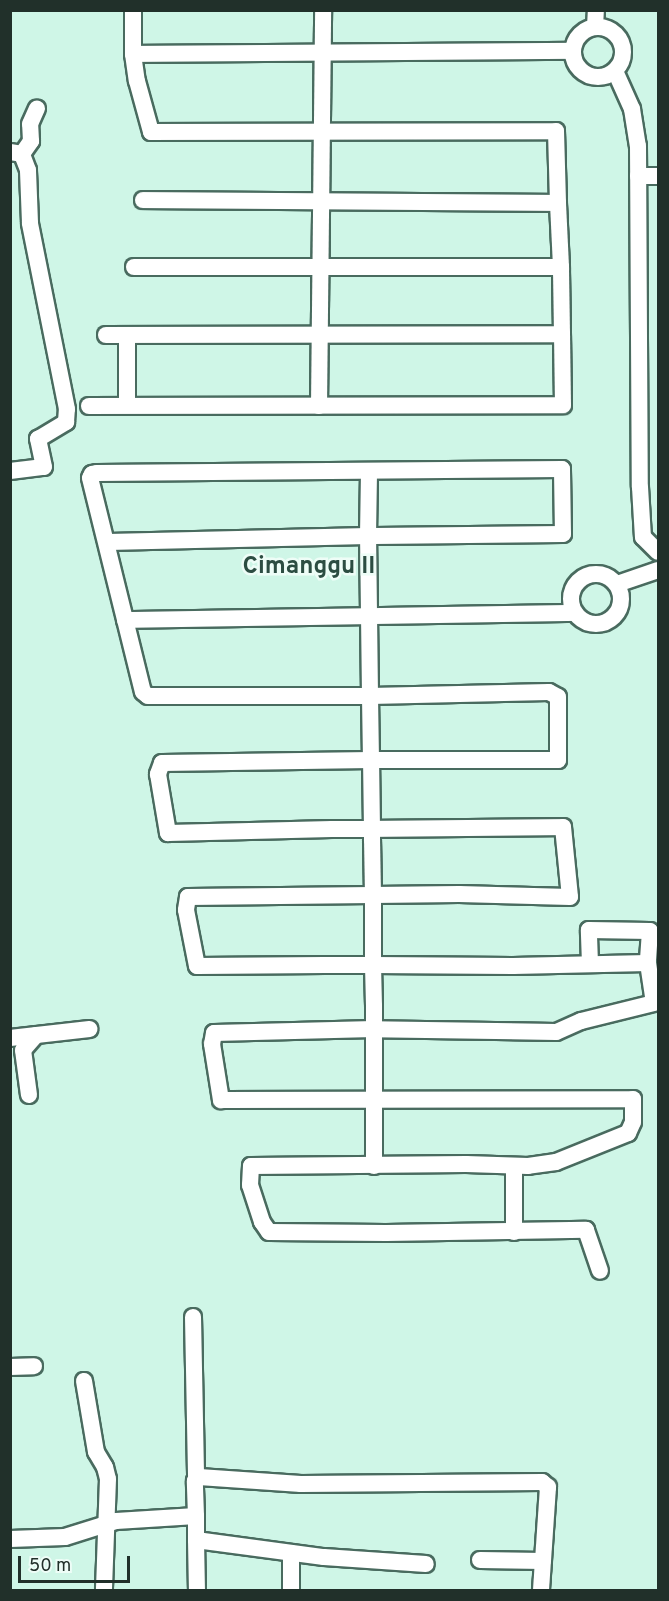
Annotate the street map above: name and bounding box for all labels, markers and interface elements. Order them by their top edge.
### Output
district label: Cimanggu II [243,554,375,582]
scale bar [21,1544,134,1582]
text: 50 m [29,1555,71,1578]

